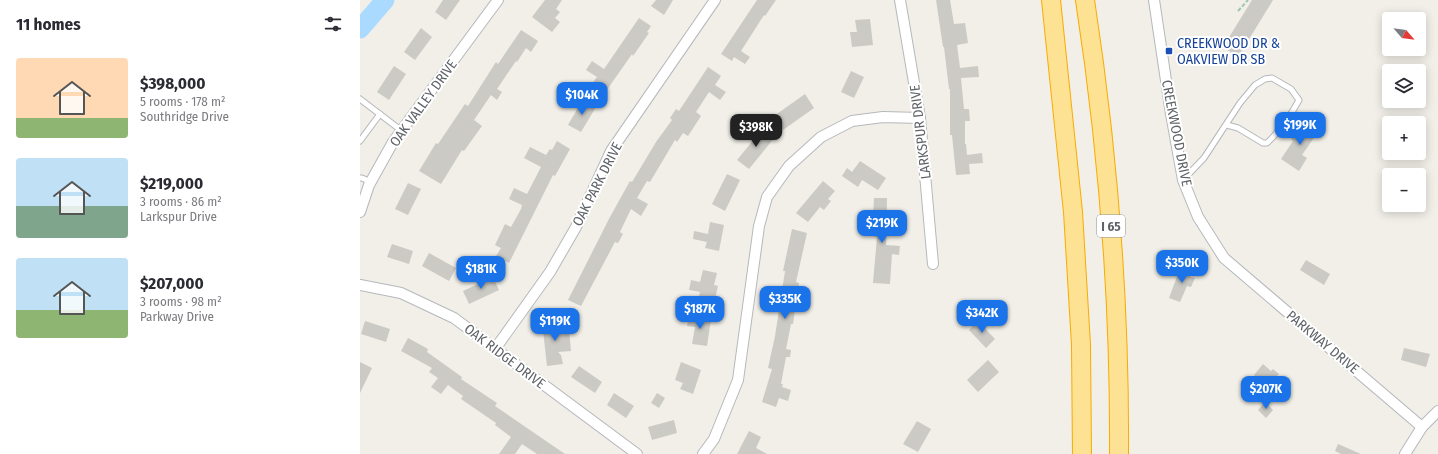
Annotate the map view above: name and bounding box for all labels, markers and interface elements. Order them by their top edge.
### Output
north arrow [1382,12,1426,56]
map controls [1382,12,1426,212]
icon: filters [322,13,344,35]
text: 11 homes [16,14,81,35]
place label: CREEKWOOD DR & OAKVIEW DR SB [1177,35,1280,68]
marker: CREEKWOOD DR & OAKVIEW DR SB [1164,46,1174,56]
street label: OAK VALLEY DRIVE [386,56,461,150]
button: layers [1382,64,1426,108]
text: $398,000 [140,73,206,94]
icon: home [48,74,96,122]
street label: CREEKWOOD DRIVE [1158,79,1195,188]
pin: $104K [554,82,610,116]
street label: LARKSPUR DRIVE [906,83,935,180]
text: $104K [566,87,598,102]
text: 5 rooms · 178 m² [140,94,226,109]
text: Southridge Drive [140,109,229,124]
pin: $199K [1272,112,1328,146]
pin: $398K [728,114,784,148]
button: + [1382,116,1426,160]
text: $199K [1284,117,1316,132]
text: $398K [739,119,773,134]
street label: OAK PARK DRIVE [569,139,626,229]
button: − [1382,168,1426,212]
text: $219,000 [140,173,203,194]
icon: home [48,174,96,222]
text: 3 rooms · 86 m² [140,194,222,209]
text: Larkspur Drive [140,209,217,224]
pin: $219K [854,210,910,244]
text: $219K [866,215,898,230]
road number: I 65 [1097,215,1125,237]
pin: $350K [1154,250,1210,284]
text: $350K [1165,255,1199,270]
pin: $181K [453,256,509,290]
text: $181K [465,261,497,276]
text: $207,000 [140,273,204,294]
icon: home [48,274,96,322]
pin: $335K [757,286,813,320]
text: $335K [769,291,801,306]
text: 3 rooms · 98 m² [140,294,222,309]
pin: $187K [672,296,728,330]
pin: $342K [954,300,1010,334]
text: $187K [684,301,716,316]
text: $342K [966,305,998,320]
street label: PARKWAY DRIVE [1283,307,1363,378]
pin: $119K [527,308,583,342]
text: Parkway Drive [140,309,214,324]
text: $119K [539,313,571,328]
street label: OAK RIDGE DRIVE [461,320,549,393]
pin: $207K [1238,376,1294,410]
text: $207K [1250,381,1282,396]

